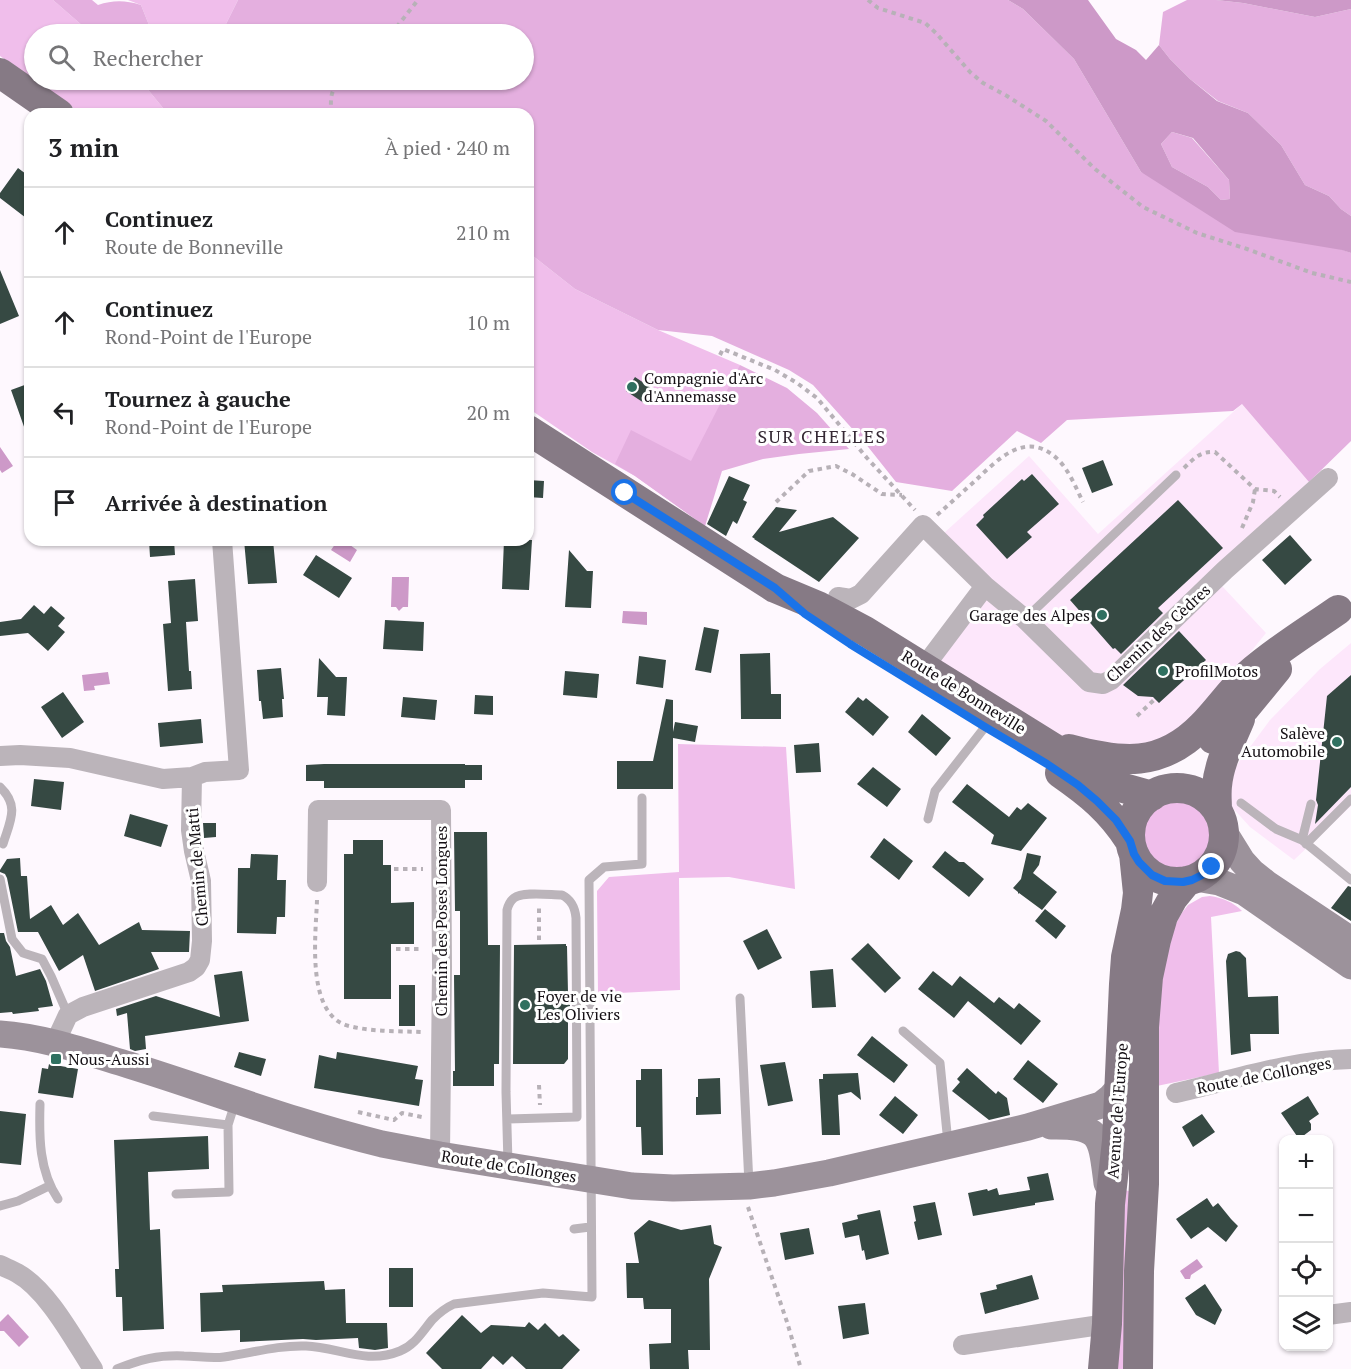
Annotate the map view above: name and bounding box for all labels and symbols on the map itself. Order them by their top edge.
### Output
place label: Compagnie d'Arc d'Annemasse [644,367,763,407]
marker: Compagnie d'Arc d'Annemasse [625,380,639,394]
district label: SUR CHELLES [757,424,887,448]
route start [611,479,637,505]
street label: Chemin des Cèdres [1101,579,1215,687]
place label: Garage des Alpes [969,604,1090,626]
marker: Garage des Alpes [1095,608,1109,622]
street label: Route de Bonneville [898,645,1030,739]
place label: ProfilMotos [1175,660,1258,682]
marker: ProfilMotos [1156,664,1170,678]
place label: Salève Automobile [1241,722,1325,762]
marker: Salève Automobile [1330,735,1344,749]
street label: Chemin de Matti [181,806,213,927]
street label: Chemin des Poses Longues [430,825,452,1016]
route end [1198,853,1224,879]
place label: Foyer de vie Les Oliviers [537,985,622,1025]
marker: Foyer de vie Les Oliviers [518,998,532,1012]
street label: Avenue de l'Europe [1101,1042,1133,1180]
place label: Nous-Aussi [68,1048,150,1070]
street label: Route de Collonges [1195,1051,1333,1099]
marker: Nous-Aussi [49,1052,63,1066]
street label: Route de Collonges [440,1144,578,1188]

